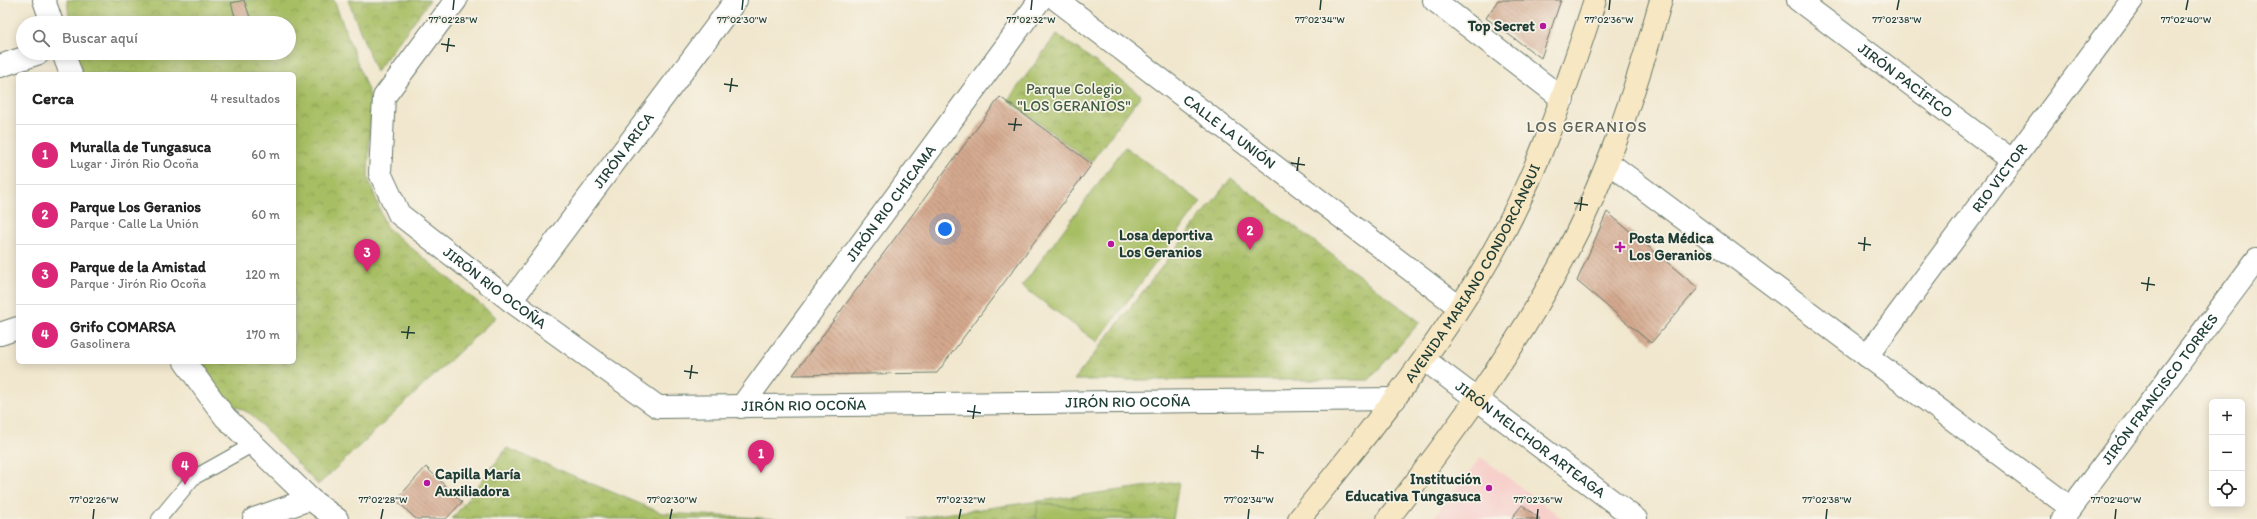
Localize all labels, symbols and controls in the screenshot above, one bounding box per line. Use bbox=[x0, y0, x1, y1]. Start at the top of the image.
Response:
text: 77°02'28"W bbox=[428, 13, 478, 26]
text: 77°02'30"W bbox=[717, 13, 767, 26]
text: 77°02'32"W bbox=[1006, 13, 1056, 26]
text: 77°02'34"W bbox=[1295, 13, 1345, 26]
text: 77°02'36"W bbox=[1584, 13, 1634, 26]
text: 77°02'38"W bbox=[1872, 13, 1922, 26]
text: 77°02'40"W bbox=[2161, 13, 2212, 26]
search box bbox=[16, 16, 296, 60]
place label: Top Secret bbox=[1467, 17, 1535, 36]
marker: Top Secret bbox=[1538, 21, 1548, 31]
icon: search bbox=[30, 27, 52, 49]
text: Buscar aquí bbox=[62, 29, 138, 47]
street label: JIRÓN PACÍFICO bbox=[1854, 39, 1956, 122]
park label: Parque Colegio "LOS GERANIOS" bbox=[1017, 80, 1131, 115]
text: Cerca bbox=[32, 88, 74, 108]
text: 4 resultados bbox=[210, 91, 280, 106]
street label: CALLE LA UNIÓN bbox=[1180, 91, 1279, 173]
street label: JIRÓN ARICA bbox=[589, 109, 658, 192]
district label: LOS GERANIOS bbox=[1526, 117, 1648, 136]
text: Muralla de Tungasuca bbox=[70, 138, 211, 156]
street label: RIO VICTOR bbox=[1968, 139, 2032, 216]
street label: JIRÓN RIO CHICAMA bbox=[842, 141, 940, 265]
text: 1 bbox=[42, 147, 48, 162]
text: 60 m bbox=[251, 147, 280, 162]
text: Lugar · Jirón Rio Ocoña bbox=[70, 156, 199, 171]
street label: AVENIDA MARIANO CONDORCANQUI bbox=[1401, 161, 1544, 386]
text: Parque Los Geranios bbox=[70, 198, 201, 216]
text: 2 bbox=[42, 207, 48, 222]
text: 60 m bbox=[251, 207, 280, 222]
text: Parque · Calle La Unión bbox=[70, 216, 199, 231]
pin: 2 bbox=[1237, 217, 1263, 250]
your location bbox=[935, 219, 955, 239]
place label: Losa deportiva Los Geranios bbox=[1119, 226, 1213, 261]
place label: Posta Médica Los Geranios bbox=[1629, 229, 1714, 264]
pin: 3 bbox=[354, 239, 380, 272]
marker: Losa deportiva Los Geranios bbox=[1106, 239, 1116, 249]
marker: Posta Médica Los Geranios bbox=[1614, 241, 1626, 253]
street label: JIRÓN RIO OCOÑA bbox=[440, 243, 550, 333]
text: Parque de la Amistad bbox=[70, 258, 206, 276]
text: 3 bbox=[41, 267, 49, 282]
text: 120 m bbox=[245, 267, 280, 282]
text: Parque · Jirón Rio Ocoña bbox=[70, 276, 206, 291]
street label: JIRÓN FRANCISCO TORRES bbox=[2098, 310, 2222, 468]
text: Grifo COMARSA bbox=[70, 318, 176, 336]
text: 4 bbox=[41, 327, 49, 342]
text: 170 m bbox=[246, 327, 280, 342]
text: Gasolinera bbox=[70, 336, 130, 351]
street label: JIRÓN MELCHOR ARTEAGA bbox=[1452, 377, 1609, 502]
street label: JIRÓN RIO OCOÑA bbox=[1065, 392, 1191, 412]
street label: JIRÓN RIO OCOÑA bbox=[741, 396, 867, 415]
map controls bbox=[2209, 399, 2245, 507]
button: + bbox=[2209, 399, 2245, 435]
button: − bbox=[2209, 435, 2245, 471]
pin: 1 bbox=[748, 440, 774, 473]
pin: 4 bbox=[172, 452, 198, 485]
place label: Capilla María Auxiliadora bbox=[434, 465, 521, 500]
place label: Institución Educativa Tungasuca bbox=[1345, 470, 1482, 506]
button: locate bbox=[2209, 471, 2245, 507]
marker: Capilla María Auxiliadora bbox=[422, 478, 432, 488]
marker: Institución Educativa Tungasuca bbox=[1484, 483, 1494, 493]
text: 77°02'26"W bbox=[70, 493, 119, 506]
text: 77°02'28"W bbox=[358, 493, 408, 506]
text: 77°02'30"W bbox=[647, 493, 697, 506]
text: 77°02'32"W bbox=[936, 493, 986, 506]
text: 77°02'34"W bbox=[1224, 493, 1274, 506]
text: 77°02'36"W bbox=[1513, 493, 1563, 506]
text: 77°02'38"W bbox=[1802, 493, 1852, 506]
text: 77°02'40"W bbox=[2091, 493, 2142, 506]

